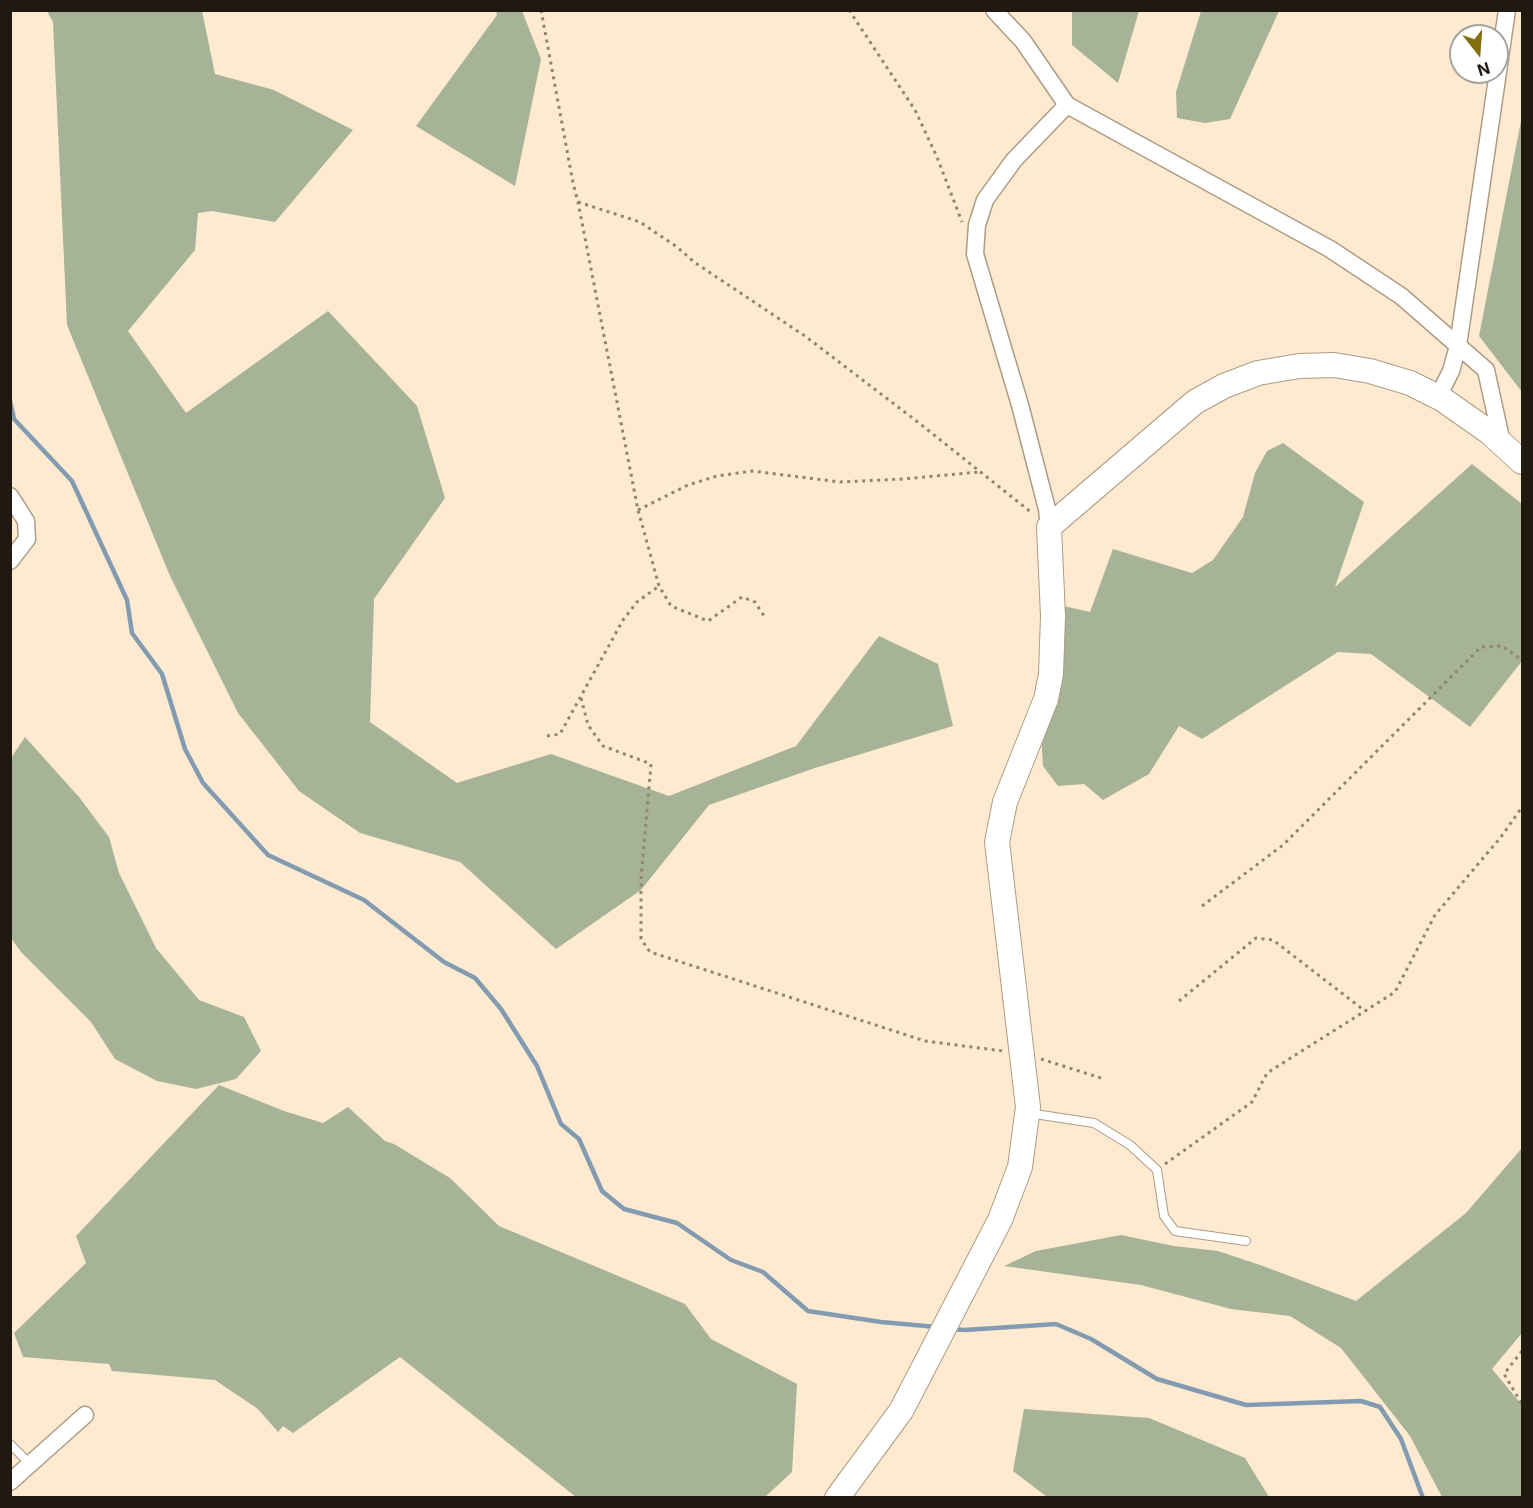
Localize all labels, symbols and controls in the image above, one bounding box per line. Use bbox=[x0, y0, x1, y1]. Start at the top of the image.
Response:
north arrow bbox=[1449, 24, 1509, 84]
text: N bbox=[1475, 58, 1492, 81]

